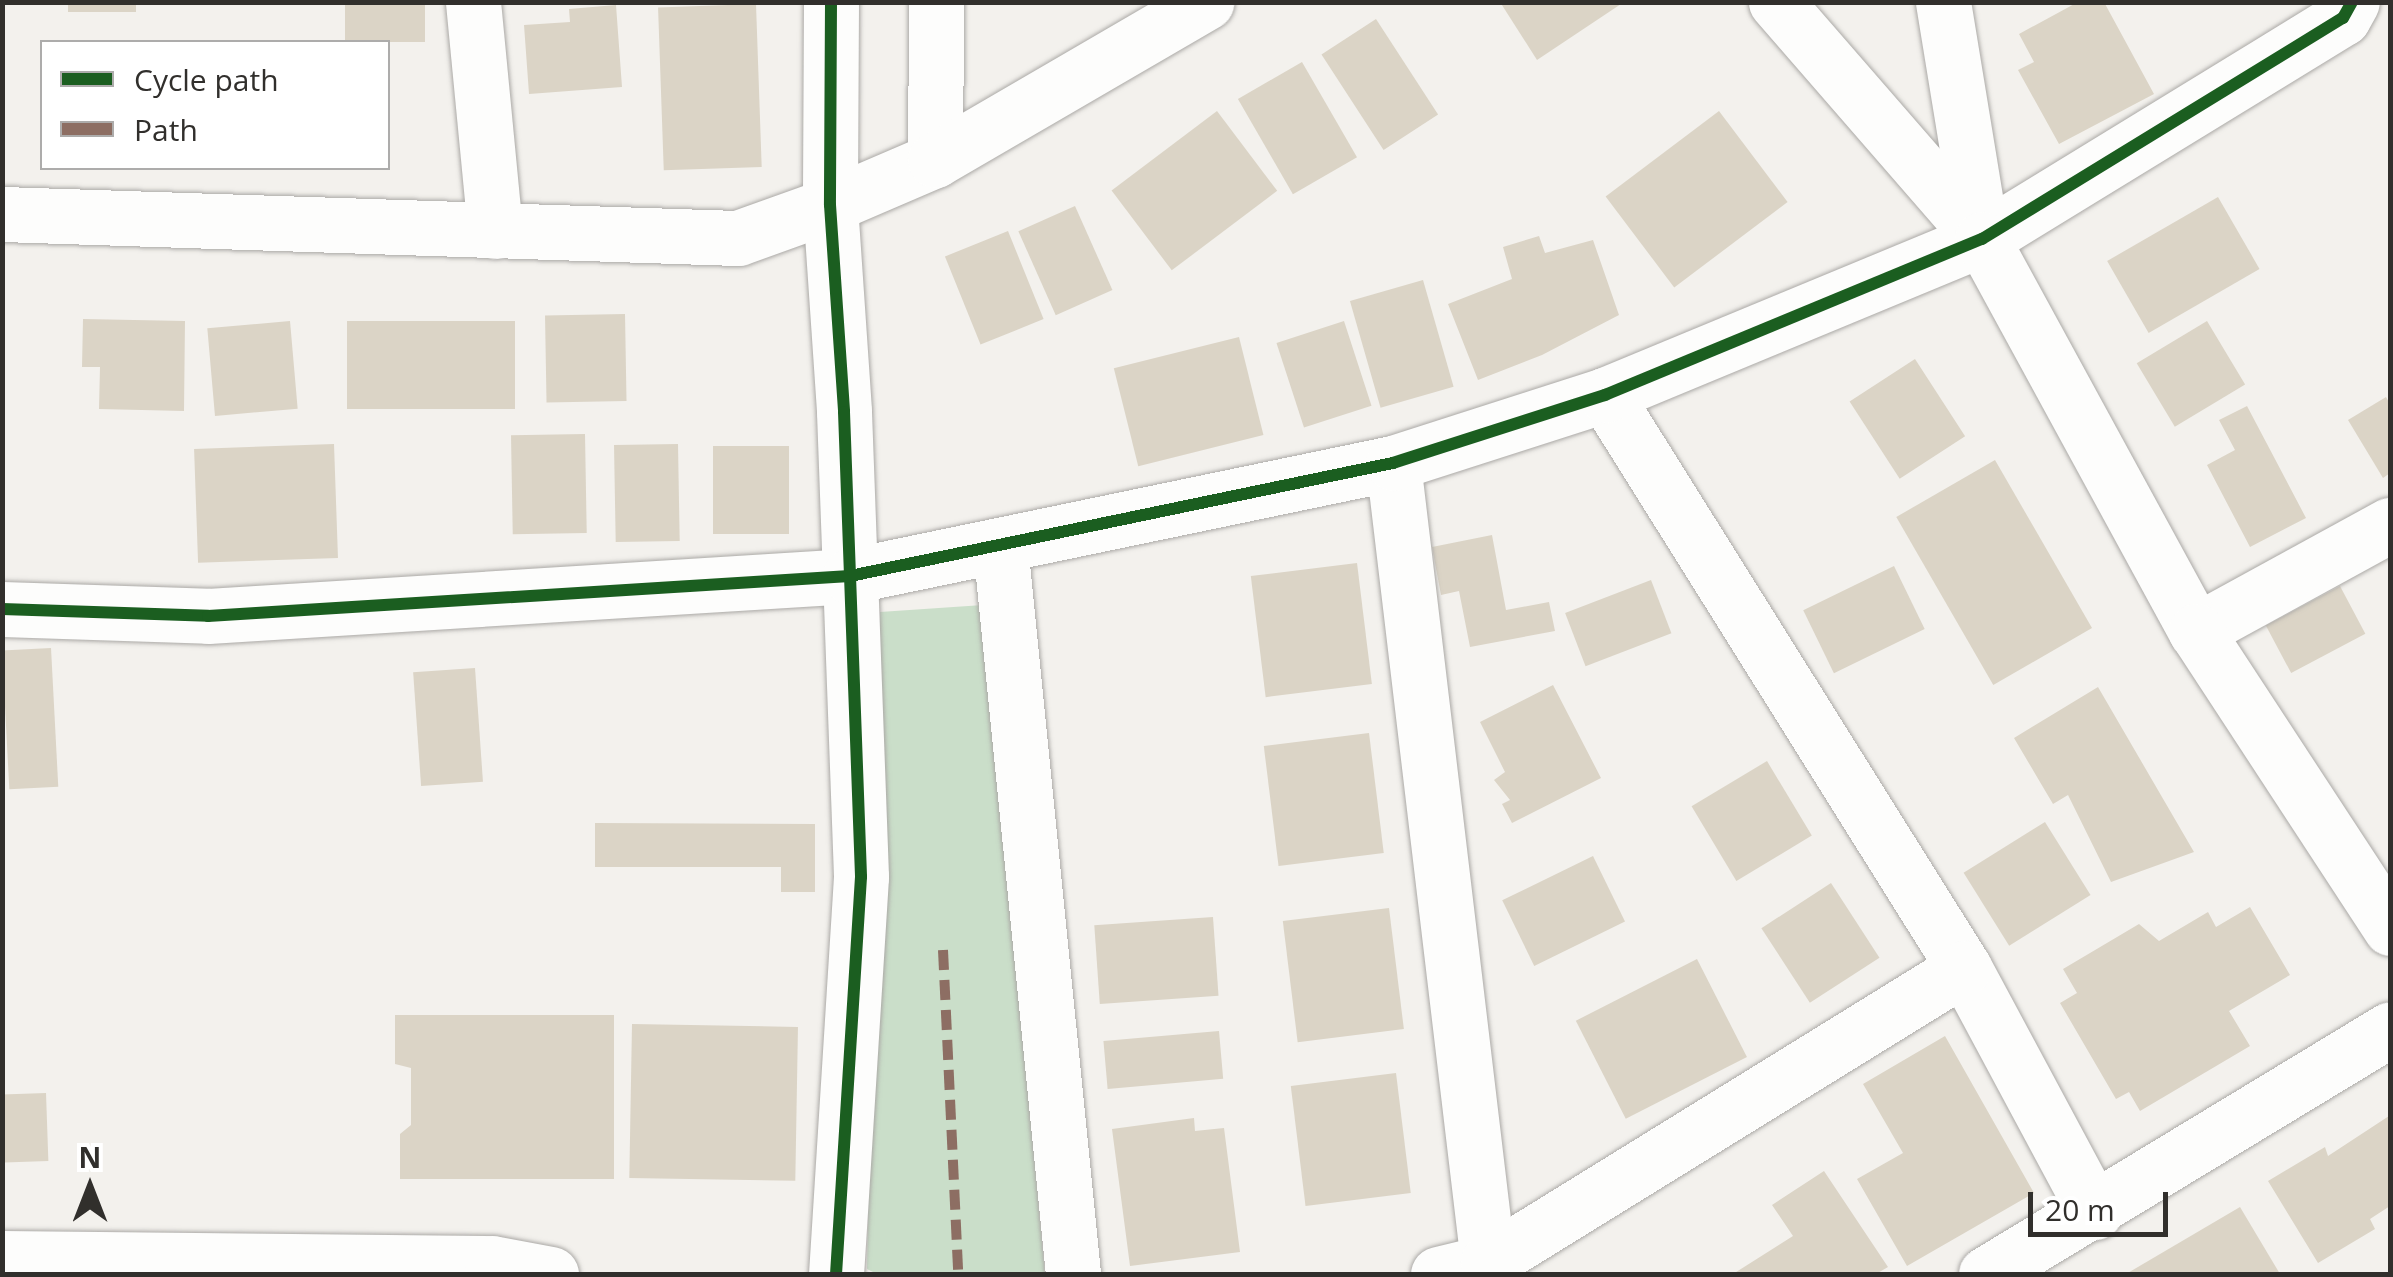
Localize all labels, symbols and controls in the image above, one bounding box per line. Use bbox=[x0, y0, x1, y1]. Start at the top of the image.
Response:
legend bbox=[40, 40, 390, 170]
text: Cycle path bbox=[134, 59, 279, 100]
text: Path bbox=[134, 109, 198, 150]
north arrow bbox=[40, 1137, 140, 1237]
text: N bbox=[79, 1138, 101, 1176]
scale bar bbox=[2033, 1172, 2173, 1234]
text: 20 m bbox=[2045, 1189, 2115, 1230]

